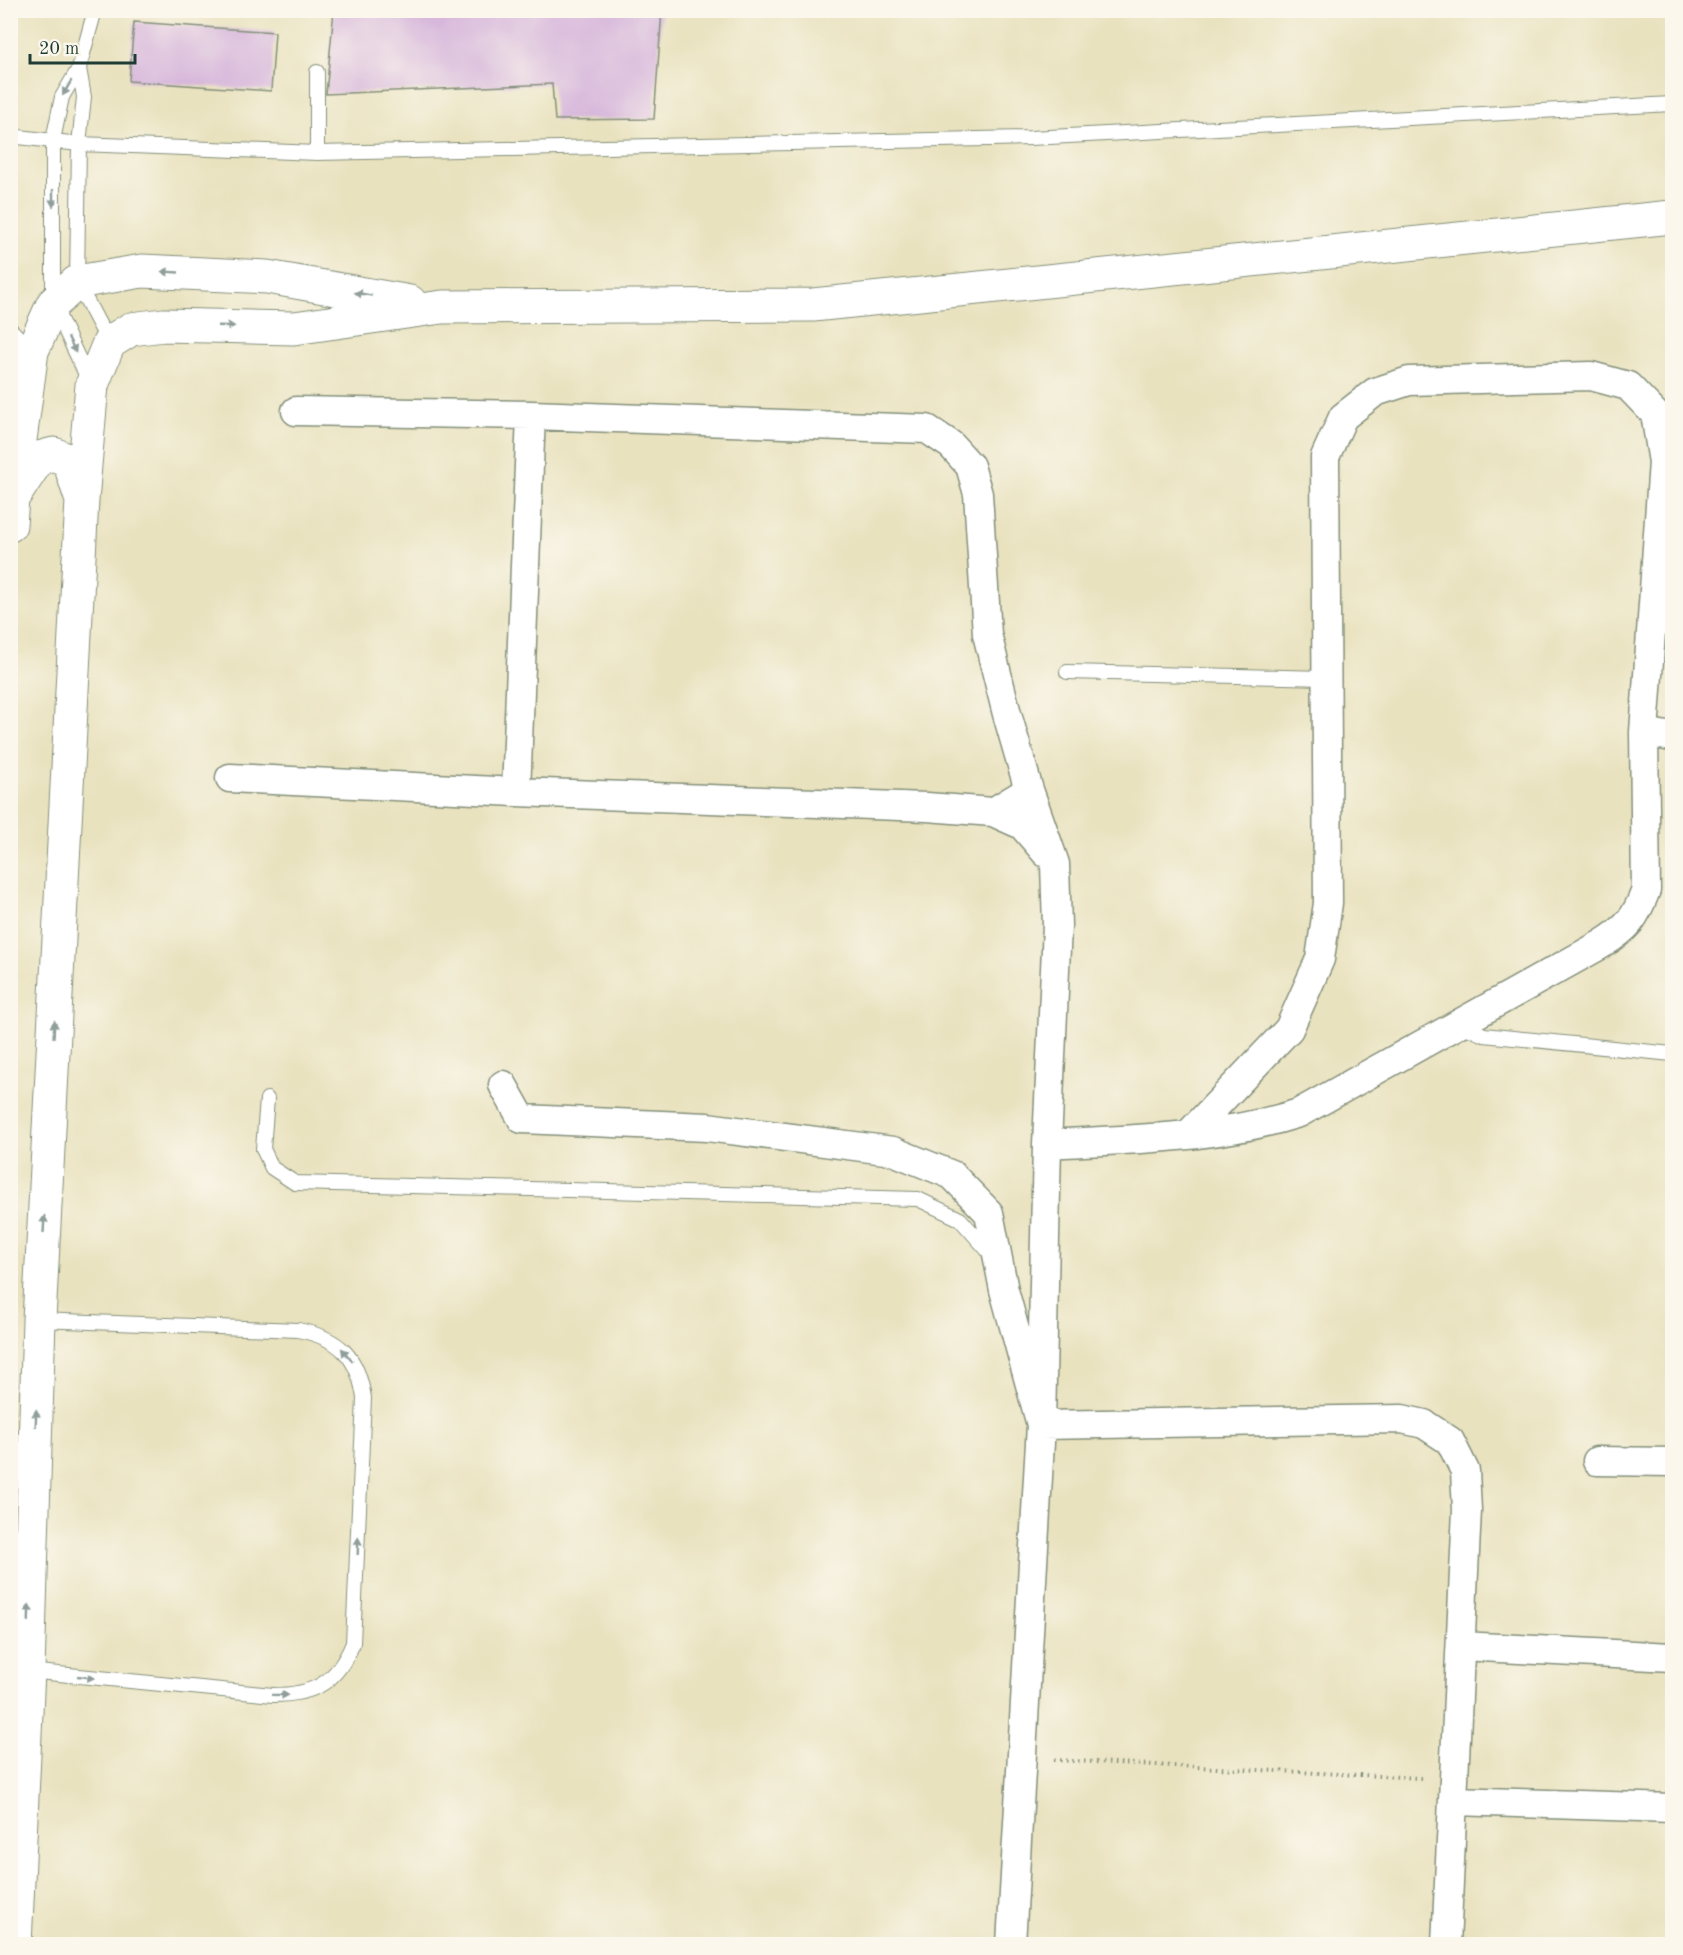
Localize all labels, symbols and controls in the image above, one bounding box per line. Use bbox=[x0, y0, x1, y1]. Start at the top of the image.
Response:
scale bar bbox=[30, 27, 135, 65]
text: 20 m bbox=[39, 40, 79, 58]
one-way arrow bbox=[62, 80, 72, 97]
one-way arrow bbox=[48, 189, 58, 208]
one-way arrow bbox=[160, 267, 179, 277]
one-way arrow bbox=[354, 289, 373, 298]
one-way arrow bbox=[216, 322, 235, 331]
one-way arrow bbox=[68, 336, 77, 353]
one-way arrow bbox=[50, 1019, 59, 1038]
one-way arrow bbox=[40, 1214, 49, 1233]
one-way arrow bbox=[341, 1348, 354, 1363]
one-way arrow bbox=[31, 1409, 41, 1428]
one-way arrow bbox=[354, 1536, 363, 1555]
one-way arrow bbox=[25, 1604, 34, 1623]
one-way arrow bbox=[76, 1672, 95, 1682]
one-way arrow bbox=[270, 1690, 289, 1700]

